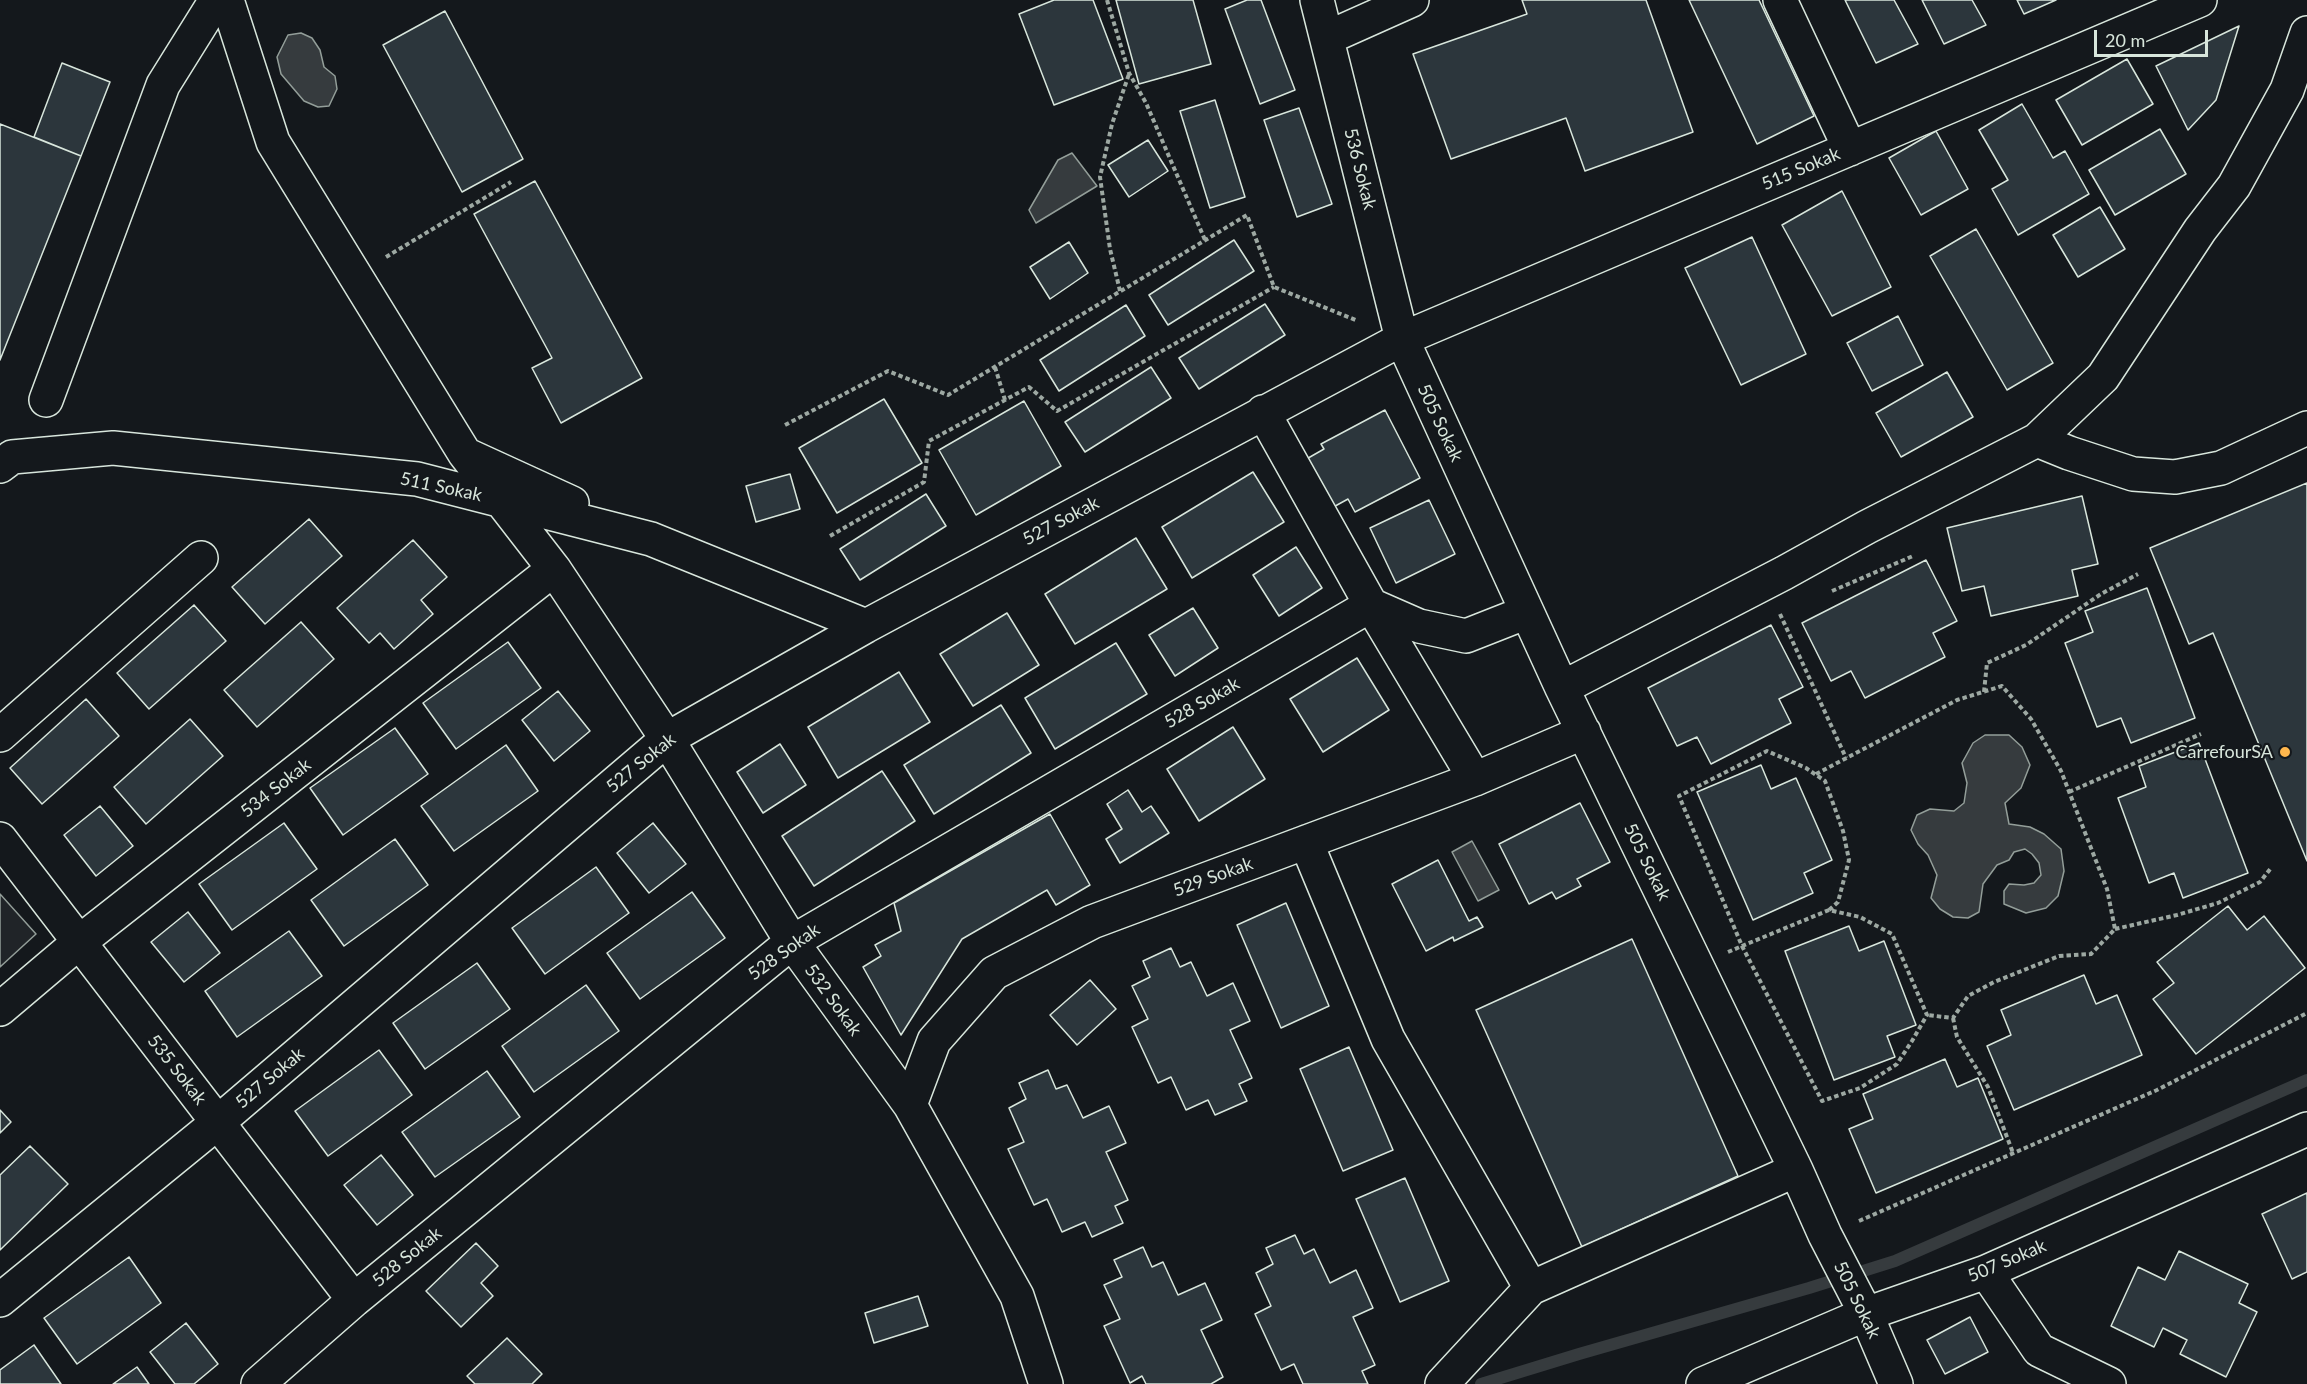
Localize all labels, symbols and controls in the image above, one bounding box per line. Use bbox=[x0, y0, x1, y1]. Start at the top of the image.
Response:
scale bar bbox=[2097, 18, 2211, 56]
text: 20 m bbox=[2105, 29, 2145, 51]
street label: 536 Sokak bbox=[1339, 126, 1381, 212]
street label: 515 Sokak bbox=[1759, 143, 1843, 195]
street label: 505 Sokak bbox=[1413, 381, 1467, 465]
street label: 511 Sokak bbox=[398, 468, 484, 506]
street label: 527 Sokak bbox=[1019, 492, 1103, 550]
street label: 528 Sokak bbox=[1161, 673, 1243, 733]
street label: 527 Sokak bbox=[602, 728, 680, 798]
place label: CarrefourSA bbox=[2175, 741, 2273, 763]
marker: CarrefourSA bbox=[2278, 745, 2292, 759]
street label: 534 Sokak bbox=[237, 754, 315, 822]
street label: 505 Sokak bbox=[1619, 820, 1675, 904]
street label: 529 Sokak bbox=[1170, 853, 1256, 901]
street label: 528 Sokak bbox=[744, 919, 824, 985]
street label: 532 Sokak bbox=[800, 960, 866, 1040]
street label: 535 Sokak bbox=[143, 1031, 211, 1109]
street label: 527 Sokak bbox=[231, 1043, 309, 1113]
street label: 528 Sokak bbox=[368, 1222, 446, 1292]
street label: 507 Sokak bbox=[1965, 1235, 2049, 1287]
street label: 505 Sokak bbox=[1829, 1258, 1885, 1342]

